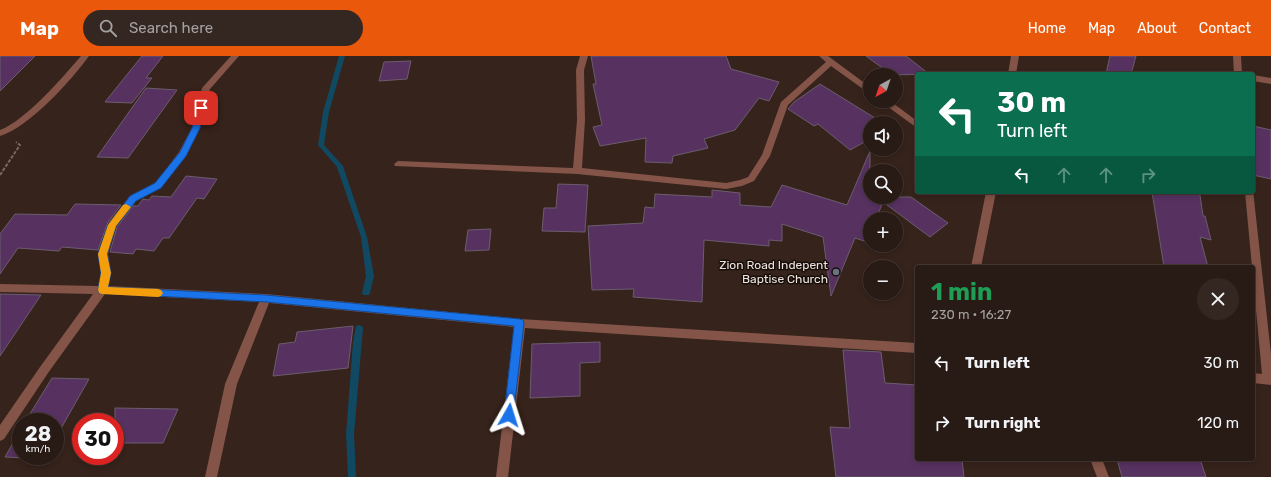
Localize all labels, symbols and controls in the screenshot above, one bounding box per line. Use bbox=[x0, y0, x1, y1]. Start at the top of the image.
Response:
search box bbox=[83, 10, 363, 46]
text: Map bbox=[20, 17, 59, 40]
icon: search bbox=[97, 17, 119, 39]
text: Search here bbox=[129, 19, 213, 37]
text: Home bbox=[1028, 20, 1066, 37]
text: Map bbox=[1088, 20, 1115, 37]
text: About bbox=[1137, 20, 1177, 37]
text: Contact bbox=[1199, 20, 1251, 37]
north arrow bbox=[863, 68, 903, 108]
map controls bbox=[863, 68, 903, 300]
text: 30 m bbox=[997, 86, 1066, 119]
icon: left bbox=[931, 88, 983, 140]
pin bbox=[184, 91, 218, 125]
icon: arrive bbox=[190, 97, 212, 119]
button: sound bbox=[863, 116, 903, 156]
text: Turn left bbox=[997, 120, 1067, 142]
button: search bbox=[863, 164, 903, 204]
icon: left bbox=[1011, 164, 1033, 186]
icon: ahead bbox=[1053, 164, 1075, 186]
icon: ahead bbox=[1095, 164, 1117, 186]
icon: right bbox=[1137, 164, 1159, 186]
button: + bbox=[863, 212, 903, 252]
place label: Zion Road Indepent Baptise Church bbox=[719, 258, 828, 286]
button: − bbox=[863, 260, 903, 300]
marker: Zion Road Indepent Baptise Church bbox=[831, 267, 841, 277]
text: 1 min bbox=[931, 278, 992, 306]
button: close bbox=[1197, 278, 1239, 320]
text: 230 m · 16:27 bbox=[931, 307, 1011, 322]
icon: left bbox=[931, 352, 953, 374]
text: Turn left bbox=[965, 354, 1030, 372]
text: 30 m bbox=[1203, 354, 1239, 372]
position arrow bbox=[488, 394, 530, 436]
icon: right bbox=[931, 412, 953, 434]
speed limit sign: 30 bbox=[72, 413, 124, 465]
text: Turn right bbox=[965, 414, 1040, 432]
text: 120 m bbox=[1197, 414, 1239, 432]
text: 28 bbox=[25, 422, 51, 446]
text: km/h bbox=[26, 443, 50, 455]

